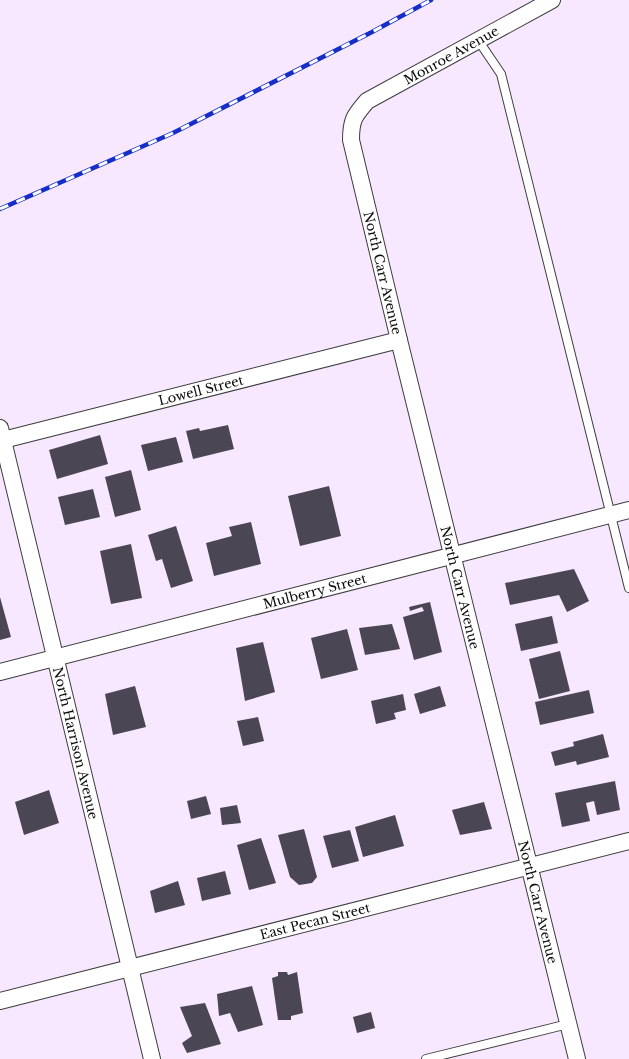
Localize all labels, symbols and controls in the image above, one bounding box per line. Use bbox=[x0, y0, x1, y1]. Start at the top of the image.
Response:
street label: Monroe Avenue bbox=[401, 22, 502, 89]
street label: North Carr Avenue bbox=[359, 210, 405, 336]
street label: Lowell Street bbox=[156, 372, 245, 409]
street label: North Carr Avenue bbox=[436, 524, 483, 651]
street label: Mulberry Street bbox=[261, 570, 368, 613]
street label: North Harrison Avenue bbox=[49, 665, 102, 821]
street label: North Carr Avenue bbox=[514, 839, 561, 965]
street label: East Pecan Street bbox=[258, 899, 372, 944]

